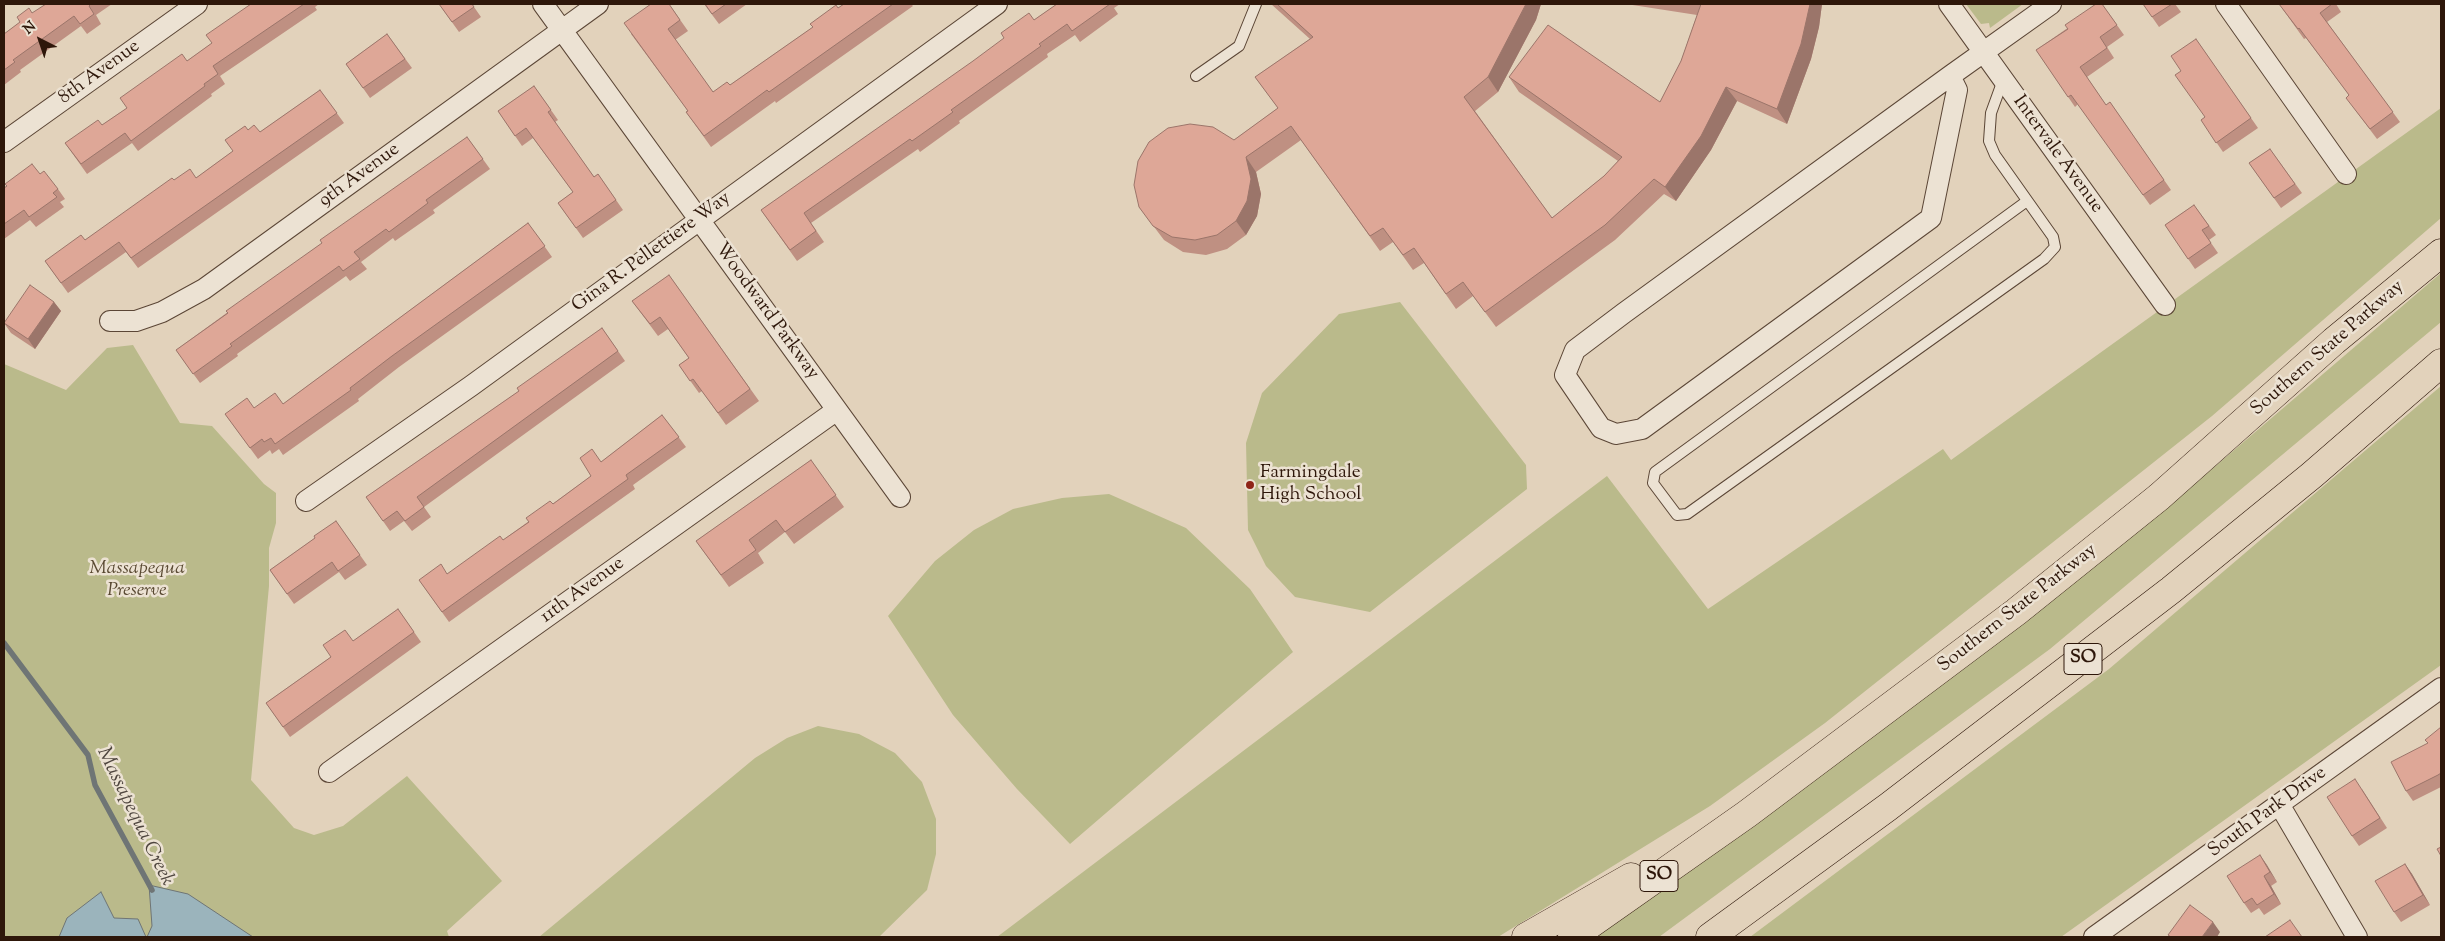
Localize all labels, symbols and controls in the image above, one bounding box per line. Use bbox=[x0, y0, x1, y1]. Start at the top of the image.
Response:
north arrow bbox=[15, 15, 65, 65]
text: N bbox=[19, 17, 41, 40]
street label: 8th Avenue bbox=[55, 36, 145, 110]
street label: Intervale Avenue bbox=[2007, 92, 2107, 218]
street label: 9th Avenue bbox=[315, 139, 405, 213]
street label: Gina R. Pellettiere Way bbox=[568, 188, 736, 318]
street label: Woodward Parkway bbox=[709, 239, 823, 385]
street label: Southern State Parkway bbox=[2247, 276, 2409, 422]
place label: Farmingdale High School bbox=[1260, 463, 1362, 507]
marker: Farmingdale High School bbox=[1244, 479, 1256, 491]
street label: Southern State Parkway bbox=[1934, 540, 2102, 678]
street label: 11th Avenue bbox=[537, 553, 629, 629]
park label: Massapequa Preserve bbox=[89, 559, 185, 603]
road number: SO bbox=[2064, 644, 2102, 674]
water label: Massapequa Creek bbox=[90, 744, 178, 890]
street label: South Park Drive bbox=[2204, 763, 2332, 863]
road number: SO bbox=[1640, 860, 1678, 891]

